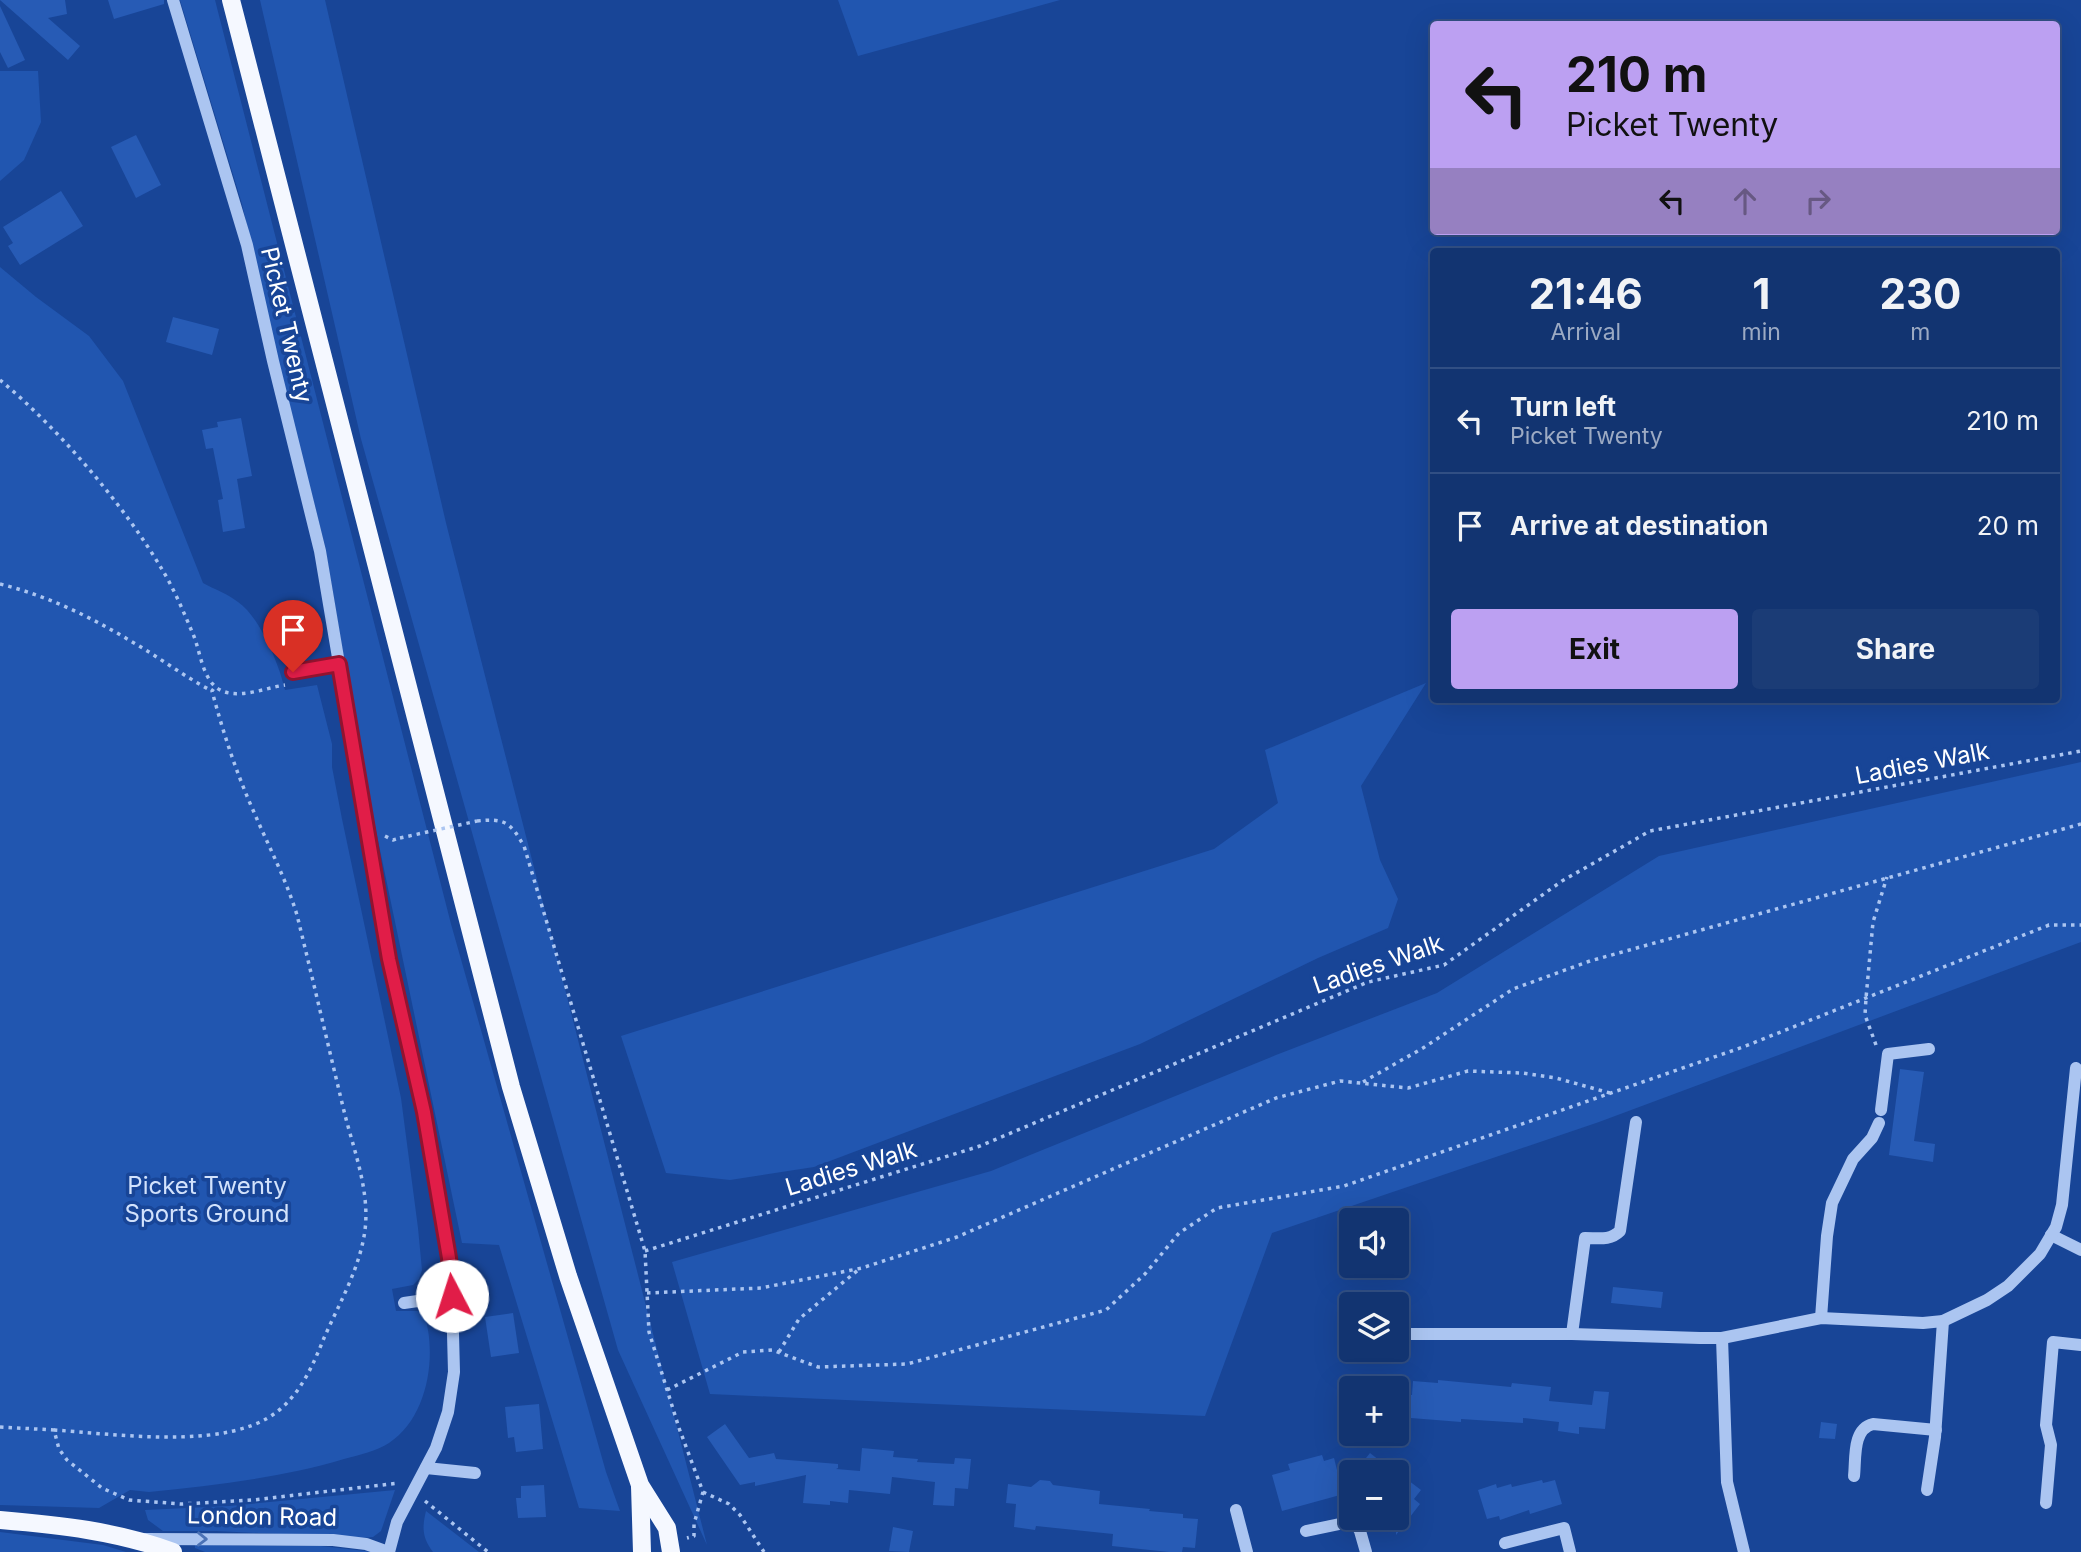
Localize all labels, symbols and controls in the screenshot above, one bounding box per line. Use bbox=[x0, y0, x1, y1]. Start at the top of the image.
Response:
text: 210 m bbox=[1566, 45, 1707, 104]
icon: left bbox=[1451, 49, 1542, 140]
text: Picket Twenty bbox=[1566, 105, 1778, 144]
icon: left bbox=[1653, 182, 1691, 220]
icon: ahead bbox=[1726, 182, 1764, 220]
icon: right bbox=[1799, 182, 1837, 220]
street label: Picket Twenty bbox=[255, 244, 319, 406]
text: 21:46 bbox=[1529, 268, 1643, 319]
text: 1 bbox=[1752, 268, 1770, 319]
text: 230 bbox=[1879, 268, 1961, 319]
text: Arrival bbox=[1550, 318, 1621, 346]
text: min bbox=[1742, 318, 1781, 346]
text: m bbox=[1910, 318, 1930, 346]
text: Turn left bbox=[1510, 391, 1616, 422]
icon: left bbox=[1451, 402, 1489, 440]
text: 210 m bbox=[1966, 405, 2039, 436]
text: Picket Twenty bbox=[1510, 422, 1663, 450]
icon: arrive bbox=[1451, 507, 1489, 545]
text: Arrive at destination bbox=[1510, 510, 1769, 541]
text: 20 m bbox=[1977, 510, 2039, 541]
pin bbox=[263, 600, 323, 672]
button: Exit bbox=[1451, 609, 1738, 689]
button: Share bbox=[1752, 609, 2039, 689]
icon: arrive bbox=[274, 611, 312, 649]
street label: Ladies Walk bbox=[1853, 736, 1991, 790]
street label: Ladies Walk bbox=[1309, 928, 1447, 1000]
street label: Ladies Walk bbox=[782, 1134, 920, 1202]
park label: Picket Twenty Sports Ground bbox=[125, 1171, 289, 1228]
map controls bbox=[1339, 1208, 1409, 1530]
button: sound bbox=[1339, 1208, 1409, 1278]
position arrow bbox=[415, 1259, 489, 1333]
button: layers bbox=[1339, 1292, 1409, 1362]
button: + bbox=[1339, 1376, 1409, 1446]
button: − bbox=[1339, 1460, 1409, 1530]
street label: London Road bbox=[187, 1500, 337, 1532]
one-way arrow bbox=[198, 1531, 208, 1547]

